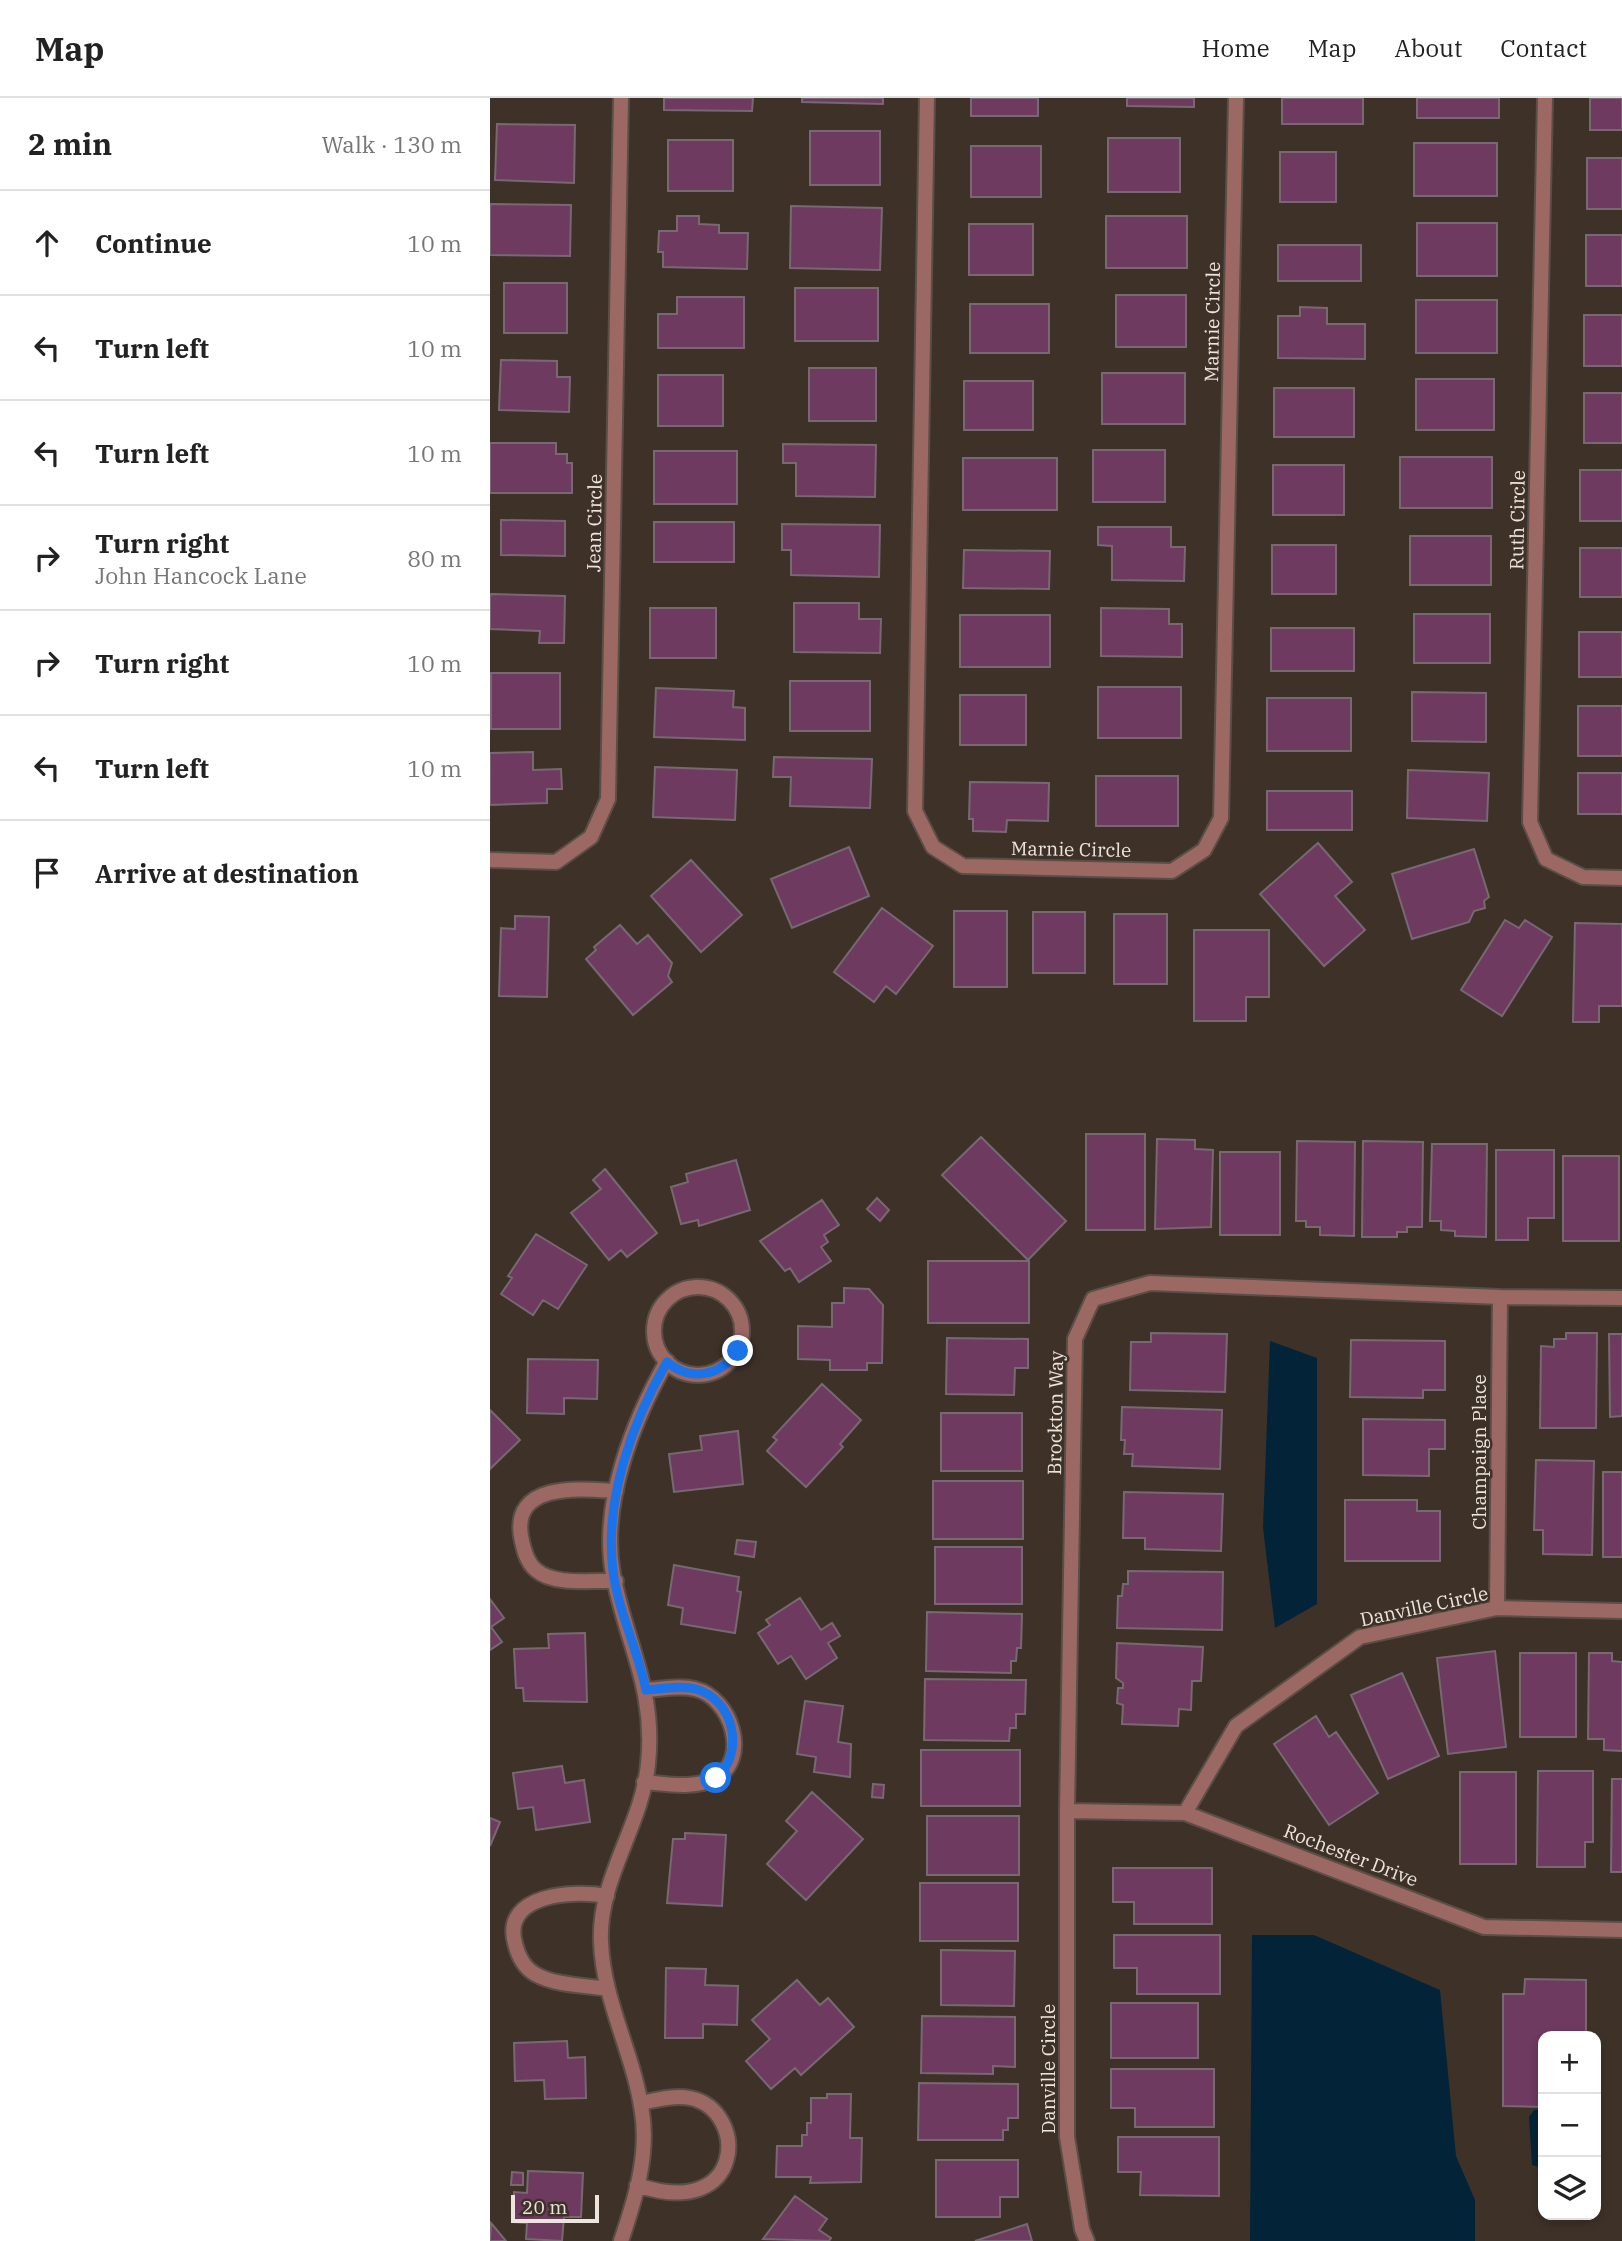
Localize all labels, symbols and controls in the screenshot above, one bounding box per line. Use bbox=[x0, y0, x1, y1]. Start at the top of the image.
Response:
text: Map bbox=[35, 27, 104, 70]
text: Home bbox=[1202, 32, 1270, 64]
text: Map bbox=[1308, 32, 1356, 64]
text: About bbox=[1394, 32, 1462, 64]
text: Contact bbox=[1500, 32, 1587, 64]
text: 2 min bbox=[28, 124, 112, 163]
text: Walk · 130 m bbox=[321, 129, 462, 159]
icon: ahead bbox=[28, 224, 66, 262]
text: Continue bbox=[95, 226, 212, 260]
text: 10 m bbox=[407, 228, 462, 258]
street label: Marnie Circle bbox=[1199, 262, 1225, 382]
icon: left bbox=[28, 329, 66, 367]
text: Turn left bbox=[95, 331, 209, 365]
text: 10 m bbox=[407, 333, 462, 363]
icon: left bbox=[28, 434, 66, 472]
text: Turn left bbox=[95, 436, 209, 470]
text: 10 m bbox=[407, 438, 462, 468]
street label: Ruth Circle bbox=[1504, 470, 1530, 570]
street label: Jean Circle bbox=[581, 474, 607, 572]
text: Turn right bbox=[95, 526, 229, 560]
icon: right bbox=[28, 539, 66, 577]
text: 80 m bbox=[407, 543, 462, 573]
text: John Hancock Lane bbox=[95, 560, 307, 590]
icon: right bbox=[28, 644, 66, 682]
text: Turn right bbox=[95, 646, 229, 680]
text: 10 m bbox=[407, 648, 462, 678]
icon: left bbox=[28, 749, 66, 787]
text: Turn left bbox=[95, 751, 209, 785]
text: 10 m bbox=[407, 753, 462, 783]
street label: Marnie Circle bbox=[1011, 836, 1131, 862]
icon: arrive bbox=[28, 854, 66, 892]
text: Arrive at destination bbox=[95, 856, 359, 890]
route end bbox=[722, 1335, 753, 1366]
street label: Brockton Way bbox=[1042, 1350, 1068, 1475]
street label: Champaign Place bbox=[1467, 1374, 1491, 1530]
street label: Danville Circle bbox=[1358, 1581, 1490, 1631]
route start bbox=[700, 1762, 731, 1793]
street label: Rochester Drive bbox=[1280, 1818, 1422, 1892]
street label: Danville Circle bbox=[1036, 2004, 1060, 2134]
map controls bbox=[1538, 2031, 1601, 2220]
button: + bbox=[1538, 2031, 1601, 2094]
button: − bbox=[1538, 2094, 1601, 2157]
button: layers bbox=[1538, 2157, 1601, 2220]
scale bar bbox=[511, 2192, 598, 2224]
text: 20 m bbox=[522, 2195, 567, 2219]

